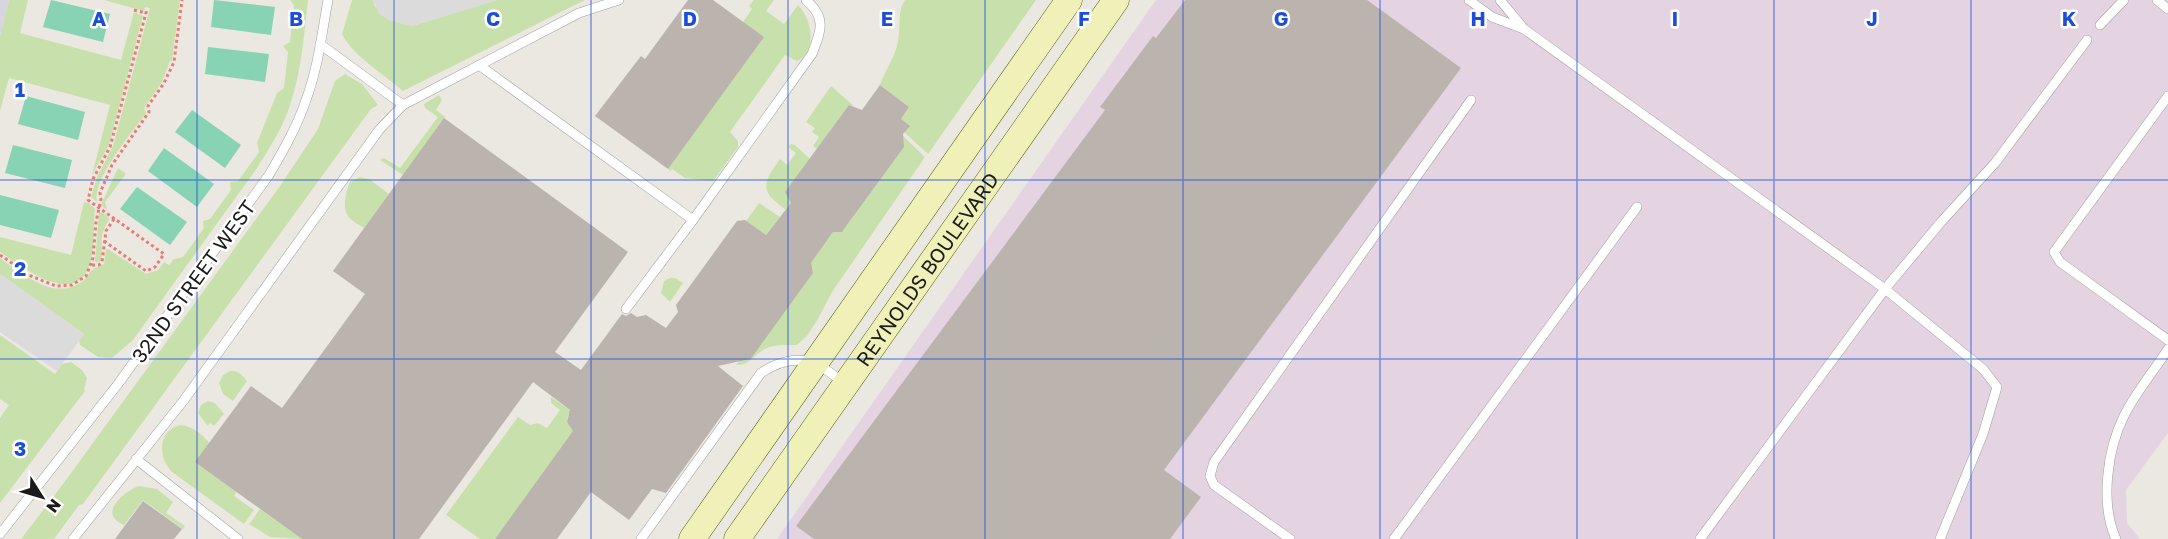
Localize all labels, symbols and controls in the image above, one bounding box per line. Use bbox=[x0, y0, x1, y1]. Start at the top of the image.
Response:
text: A bbox=[92, 6, 106, 30]
text: B bbox=[289, 6, 303, 30]
text: C bbox=[486, 6, 500, 30]
text: D bbox=[683, 6, 697, 30]
text: E bbox=[881, 6, 893, 30]
text: F bbox=[1078, 6, 1090, 30]
text: G bbox=[1274, 6, 1288, 30]
text: H bbox=[1470, 6, 1486, 30]
text: I bbox=[1672, 6, 1678, 30]
text: J bbox=[1866, 6, 1878, 30]
text: K bbox=[2062, 6, 2077, 30]
text: 1 bbox=[15, 77, 25, 101]
street label: REYNOLDS BOULEVARD bbox=[850, 168, 1003, 371]
street label: 32ND STREET WEST bbox=[126, 195, 260, 367]
text: 2 bbox=[14, 256, 26, 280]
text: 3 bbox=[14, 436, 26, 460]
north arrow bbox=[12, 467, 72, 527]
text: N bbox=[42, 495, 66, 517]

